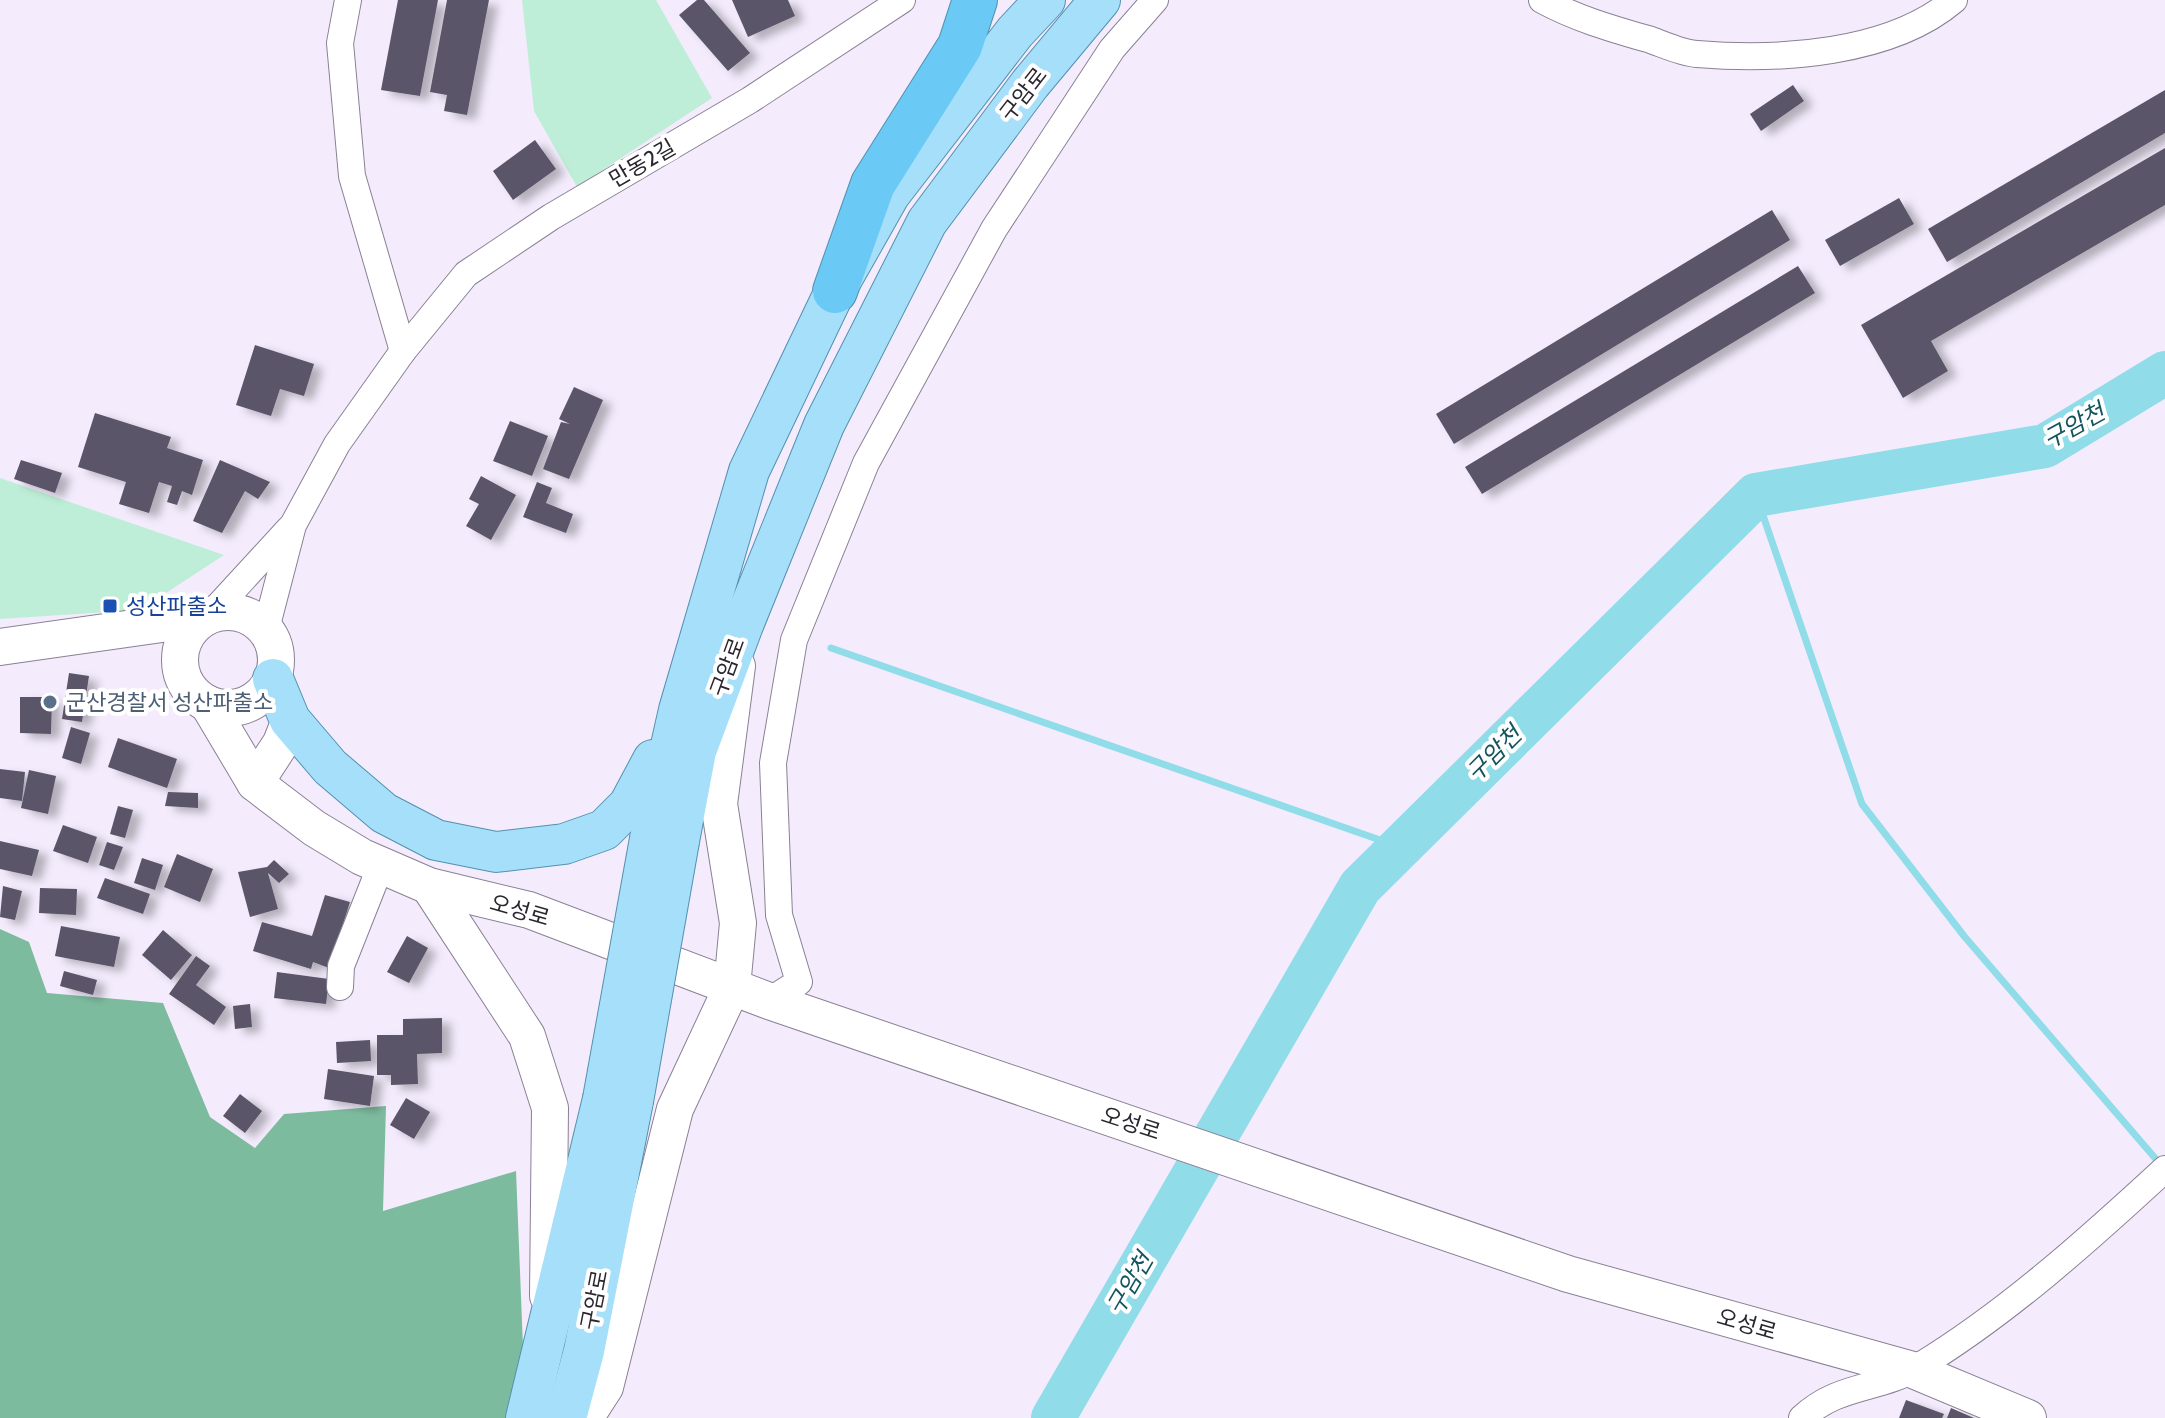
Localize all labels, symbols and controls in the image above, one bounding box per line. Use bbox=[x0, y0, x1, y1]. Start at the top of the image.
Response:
street label: 구암로 bbox=[994, 62, 1053, 127]
street label: 만동2길 bbox=[604, 134, 680, 193]
water label: 구암천 bbox=[2038, 395, 2112, 454]
place label: 성산파출소 bbox=[126, 593, 227, 620]
marker: 성산파출소 bbox=[101, 597, 119, 615]
street label: 구암로 bbox=[704, 634, 751, 700]
place label: 군산경찰서 성산파출소 bbox=[66, 689, 273, 716]
marker: 군산경찰서 성산파출소 bbox=[41, 693, 59, 711]
water label: 구암천 bbox=[1460, 718, 1529, 787]
street label: 오성로 bbox=[487, 889, 553, 932]
street label: 오성로 bbox=[1098, 1101, 1164, 1146]
water label: 구암천 bbox=[1100, 1245, 1160, 1320]
street label: 구암로 bbox=[575, 1268, 614, 1332]
street label: 오성로 bbox=[1714, 1303, 1780, 1346]

